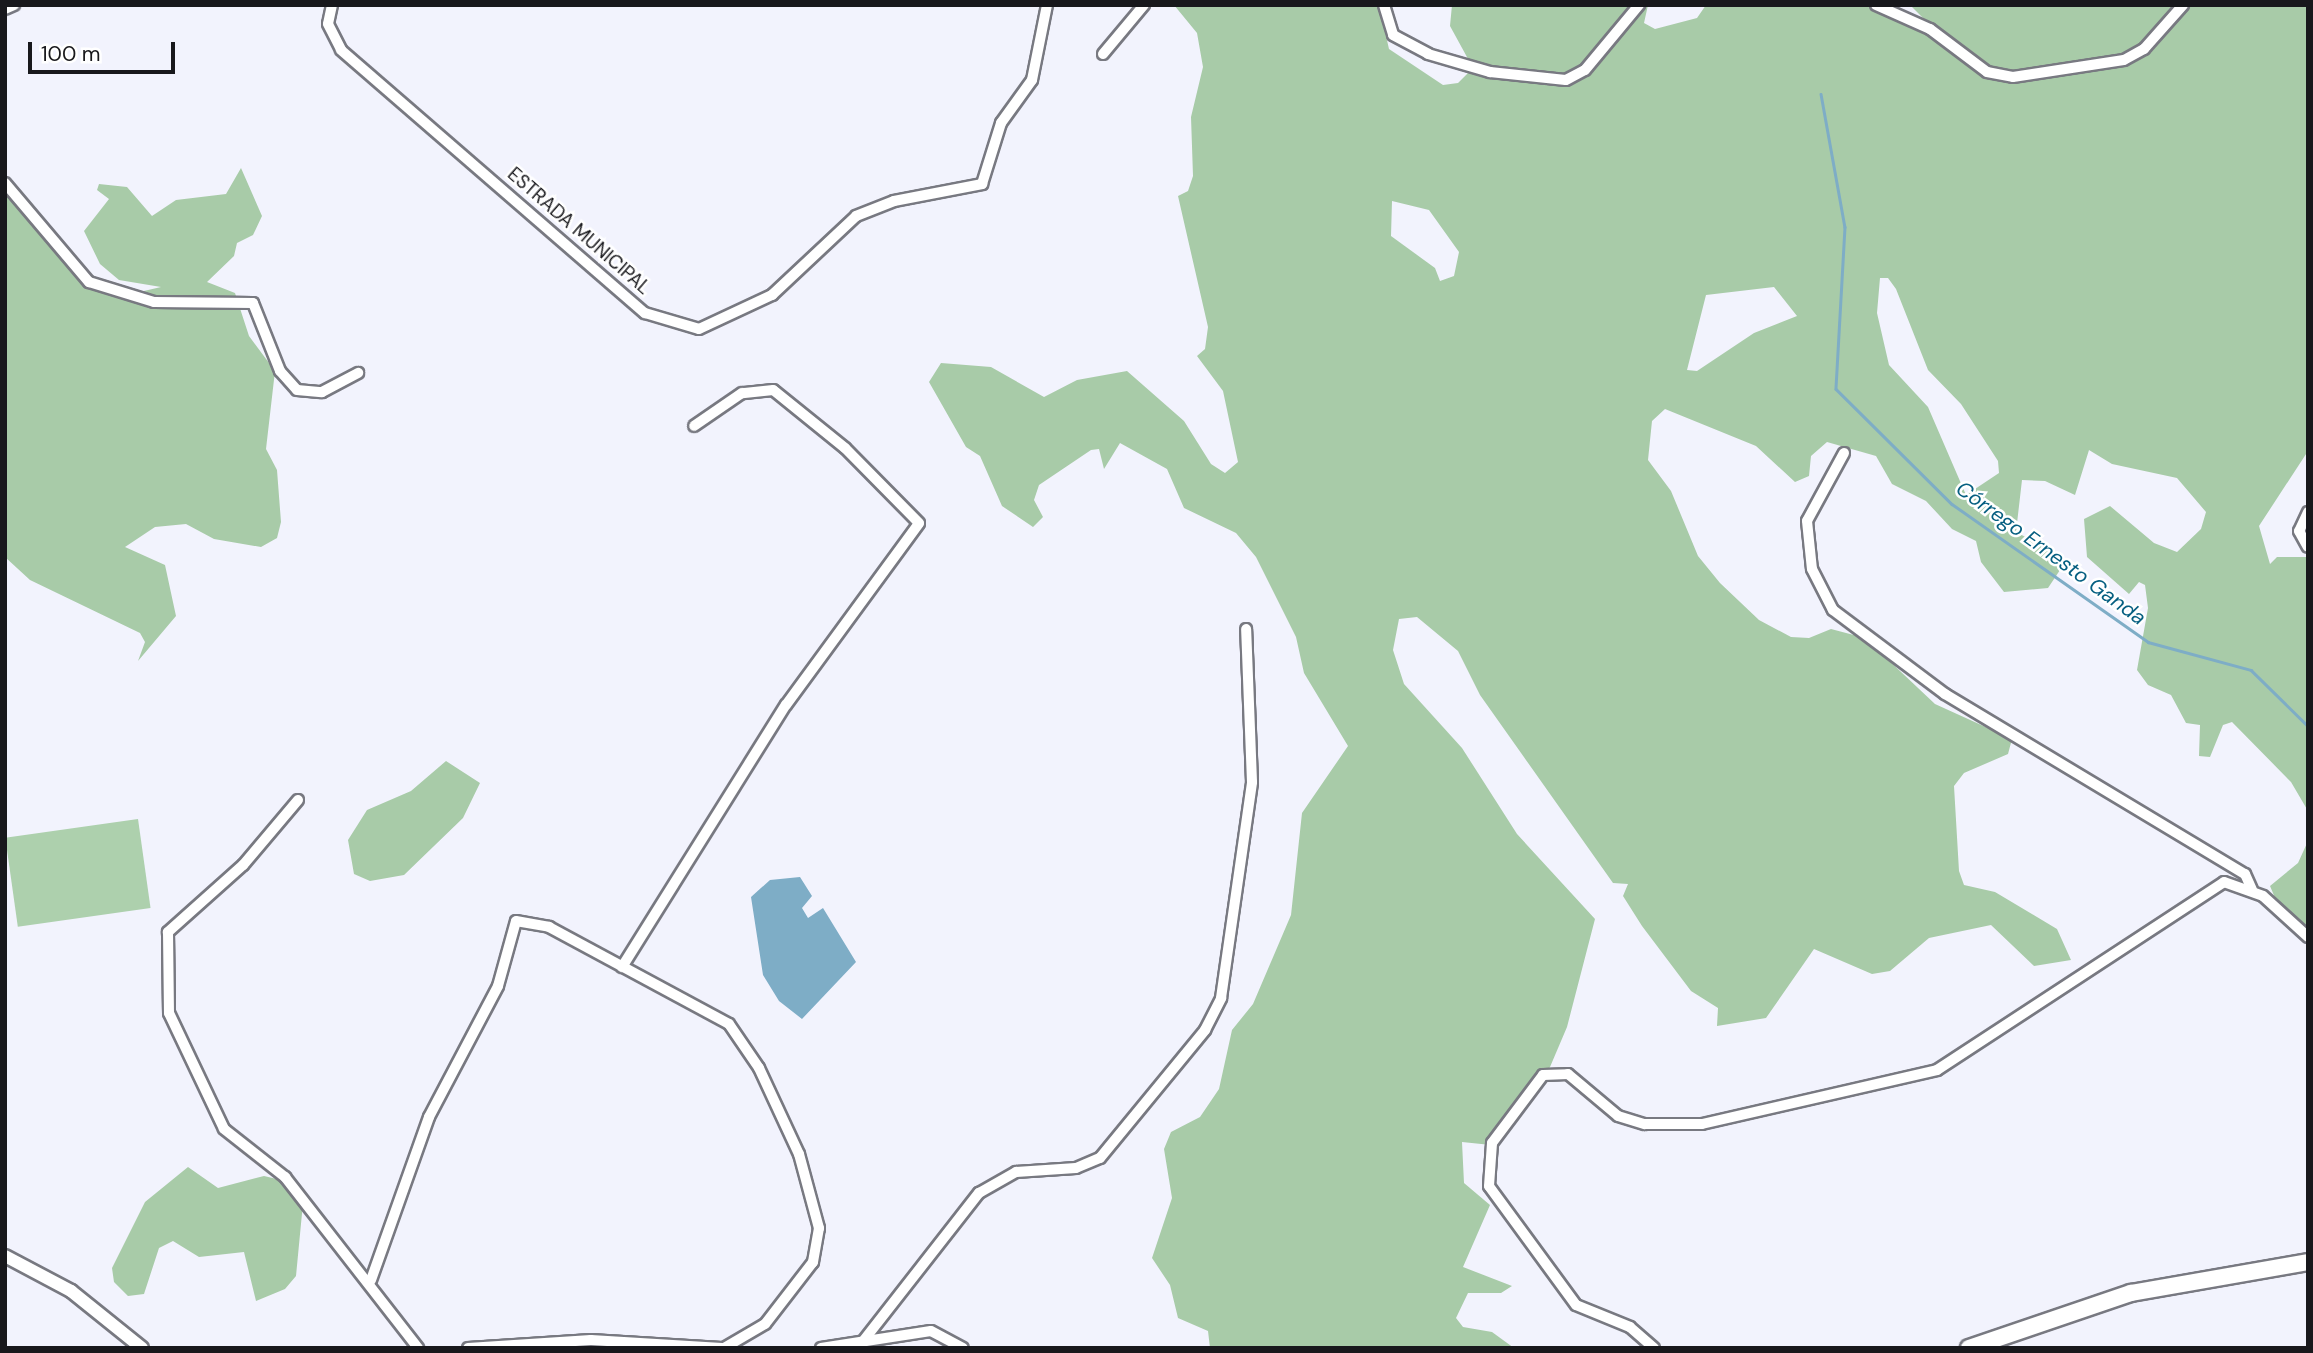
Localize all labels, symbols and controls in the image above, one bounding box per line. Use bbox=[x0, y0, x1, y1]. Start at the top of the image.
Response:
scale bar bbox=[32, 28, 178, 72]
text: 100 m bbox=[41, 40, 101, 68]
street label: ESTRADA MUNICIPAL bbox=[503, 163, 655, 299]
water label: Córrego Ernesto Ganda bbox=[1951, 476, 2151, 630]

